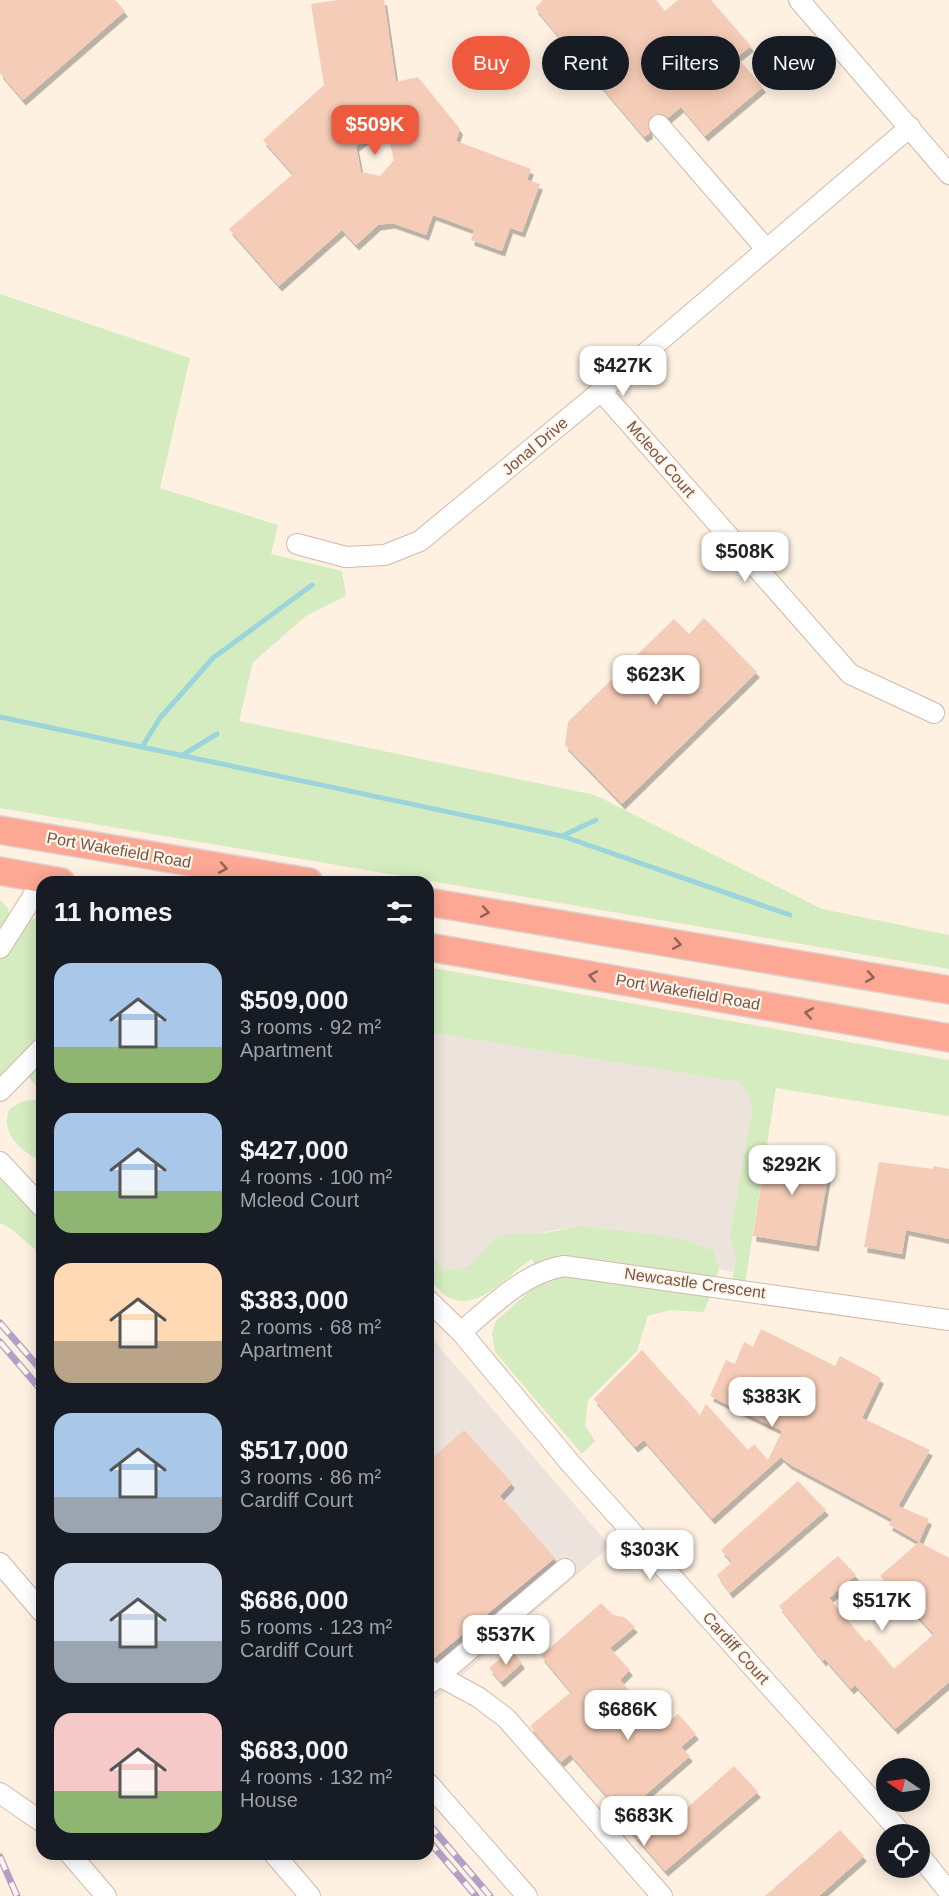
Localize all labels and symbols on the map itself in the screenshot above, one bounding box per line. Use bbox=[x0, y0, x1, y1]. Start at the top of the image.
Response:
pin: $509K bbox=[333, 105, 417, 156]
pin: $427K bbox=[581, 346, 665, 397]
street label: Jonal Drive bbox=[499, 414, 571, 478]
street label: Mcleod Court bbox=[623, 418, 699, 501]
pin: $508K bbox=[703, 532, 787, 583]
pin: $623K bbox=[614, 655, 698, 706]
street label: Port Wakefield Road bbox=[46, 829, 192, 871]
one-way arrow bbox=[219, 861, 228, 873]
one-way arrow bbox=[480, 905, 490, 918]
one-way arrow bbox=[673, 938, 682, 950]
one-way arrow bbox=[589, 970, 599, 983]
one-way arrow bbox=[864, 970, 874, 983]
street label: Port Wakefield Road bbox=[615, 971, 761, 1013]
one-way arrow bbox=[804, 1008, 813, 1020]
pin: $292K bbox=[750, 1145, 834, 1196]
street label: Newcastle Crescent bbox=[623, 1265, 767, 1301]
pin: $383K bbox=[730, 1377, 814, 1428]
pin: $303K bbox=[608, 1530, 692, 1581]
pin: $517K bbox=[840, 1581, 924, 1632]
street label: Cardiff Court bbox=[699, 1609, 773, 1688]
pin: $537K bbox=[464, 1615, 548, 1666]
pin: $686K bbox=[586, 1690, 670, 1741]
north arrow bbox=[876, 1758, 930, 1812]
pin: $683K bbox=[602, 1796, 686, 1847]

